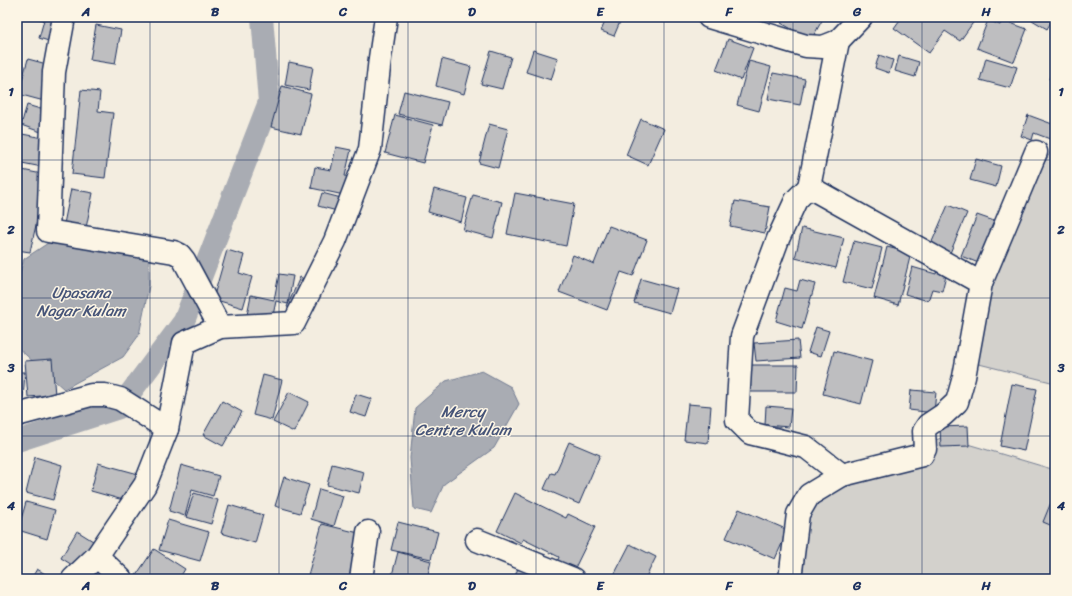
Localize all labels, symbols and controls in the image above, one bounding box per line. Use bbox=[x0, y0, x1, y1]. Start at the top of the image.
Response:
text: A bbox=[81, 0, 90, 23]
text: B bbox=[211, 0, 220, 23]
text: C bbox=[338, 0, 348, 23]
text: D bbox=[468, 0, 476, 23]
text: E bbox=[596, 0, 605, 23]
text: F bbox=[724, 0, 733, 23]
text: G bbox=[852, 0, 862, 23]
text: H bbox=[980, 0, 991, 23]
text: 1 bbox=[8, 80, 14, 103]
text: 1 bbox=[1058, 80, 1064, 103]
text: 2 bbox=[6, 218, 15, 241]
text: 2 bbox=[1056, 218, 1065, 241]
water label: Upasana Nagar Kulam bbox=[36, 278, 127, 325]
text: 3 bbox=[6, 356, 15, 379]
text: 3 bbox=[1056, 356, 1065, 379]
water label: Mercy Centre Kulam bbox=[415, 397, 513, 444]
text: 4 bbox=[6, 494, 16, 517]
text: 4 bbox=[1056, 494, 1066, 517]
text: A bbox=[81, 574, 90, 596]
text: B bbox=[211, 574, 220, 596]
text: C bbox=[338, 574, 348, 596]
text: D bbox=[468, 574, 476, 596]
text: E bbox=[596, 574, 605, 596]
text: F bbox=[724, 574, 733, 596]
text: G bbox=[852, 574, 862, 596]
text: H bbox=[980, 574, 991, 596]

